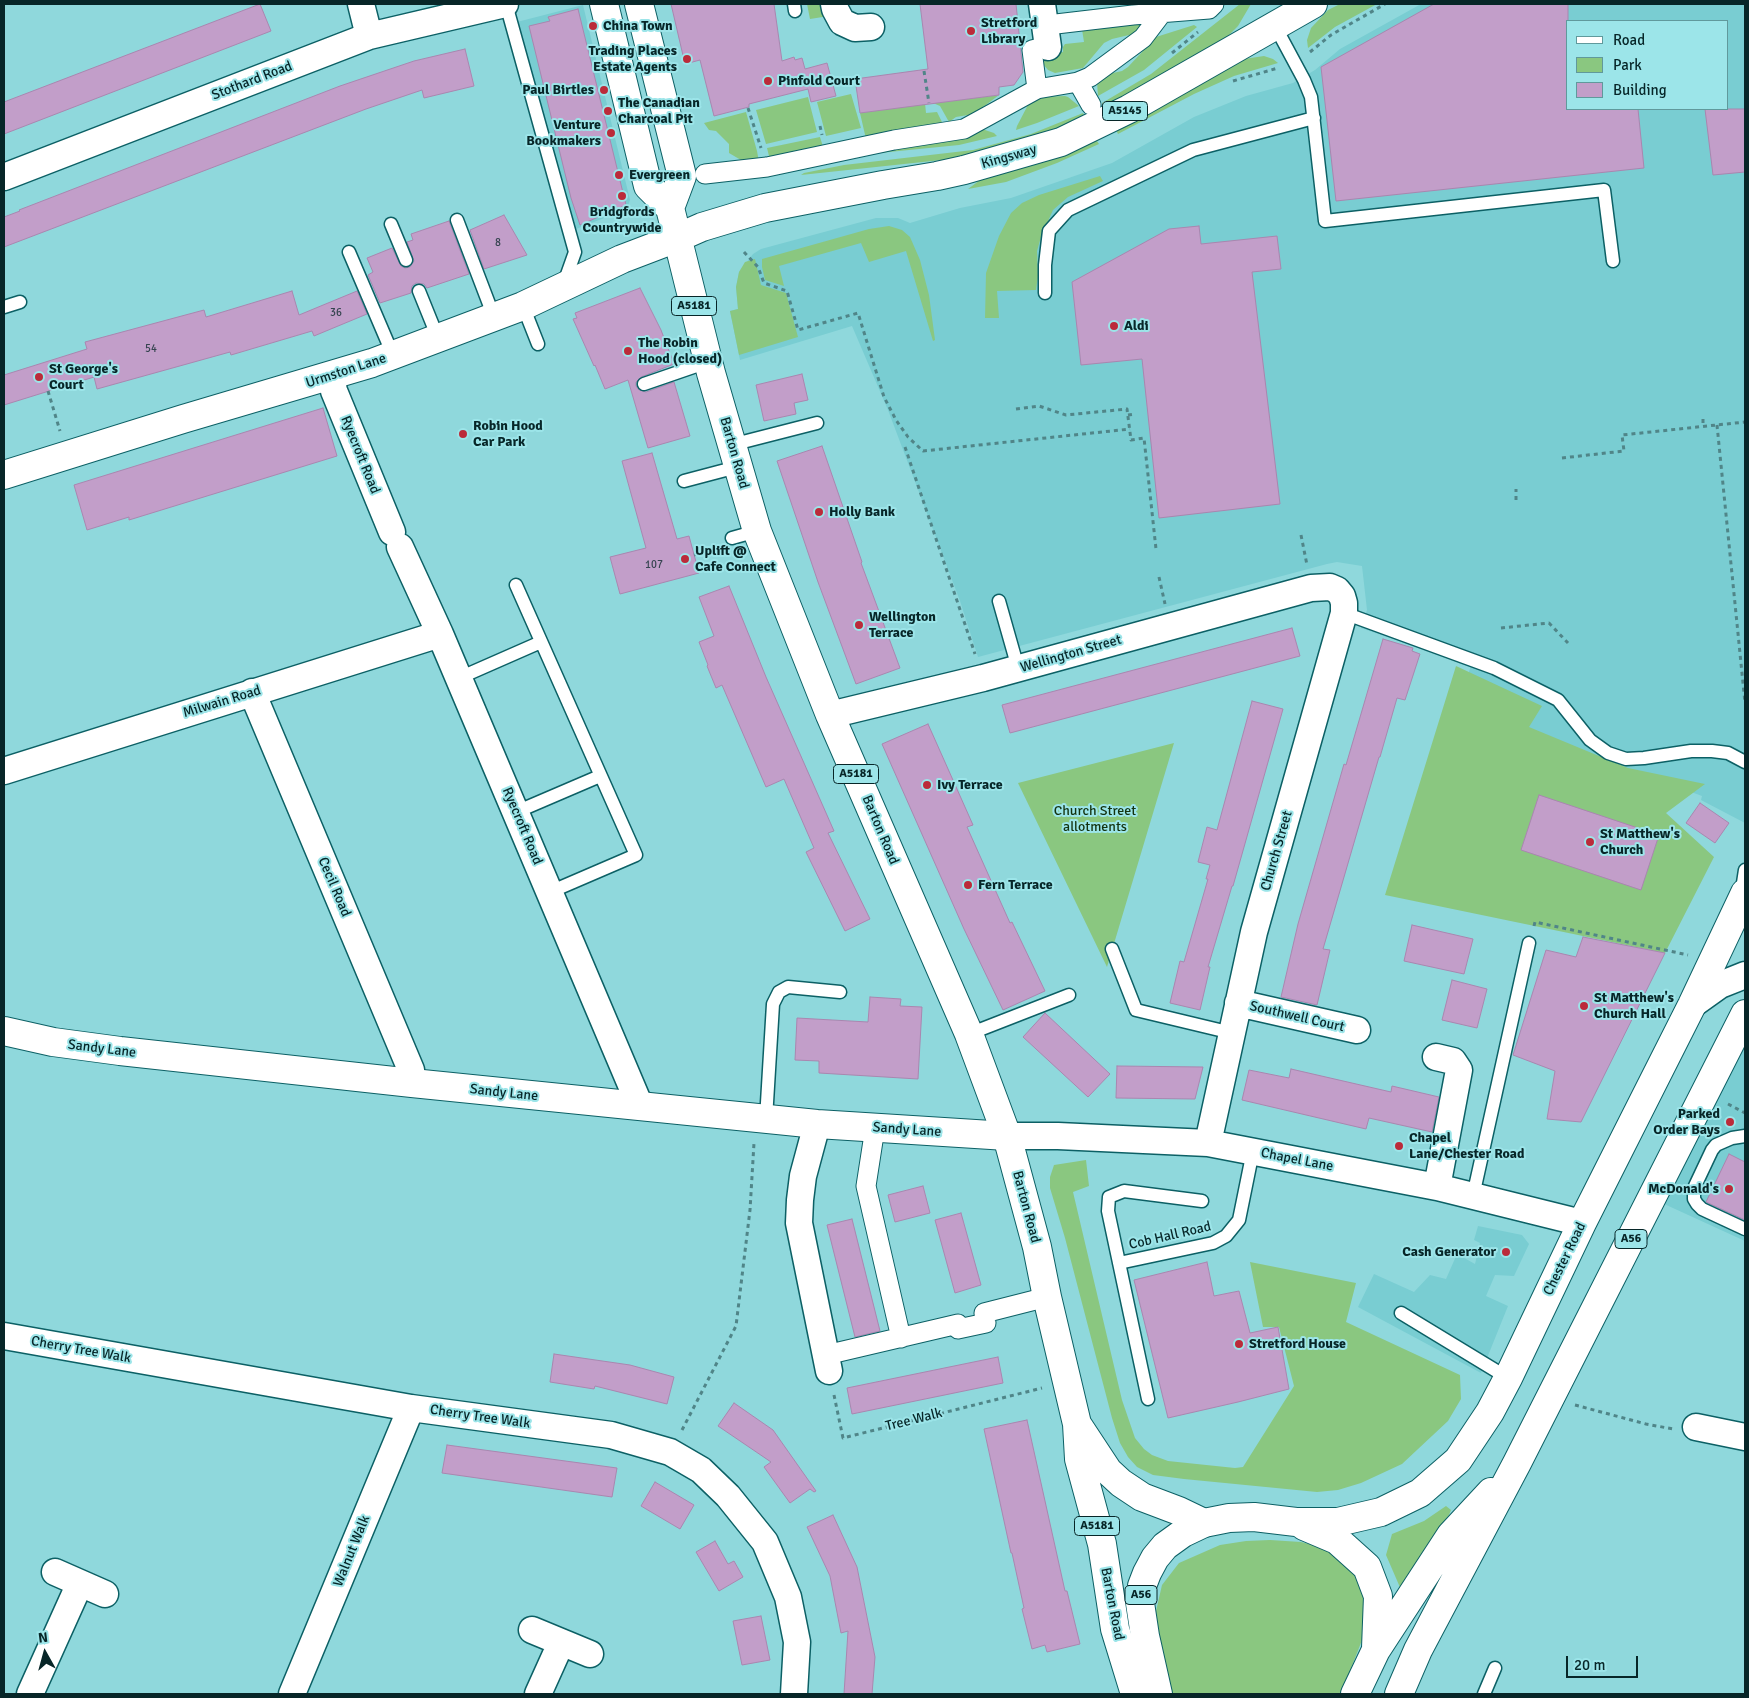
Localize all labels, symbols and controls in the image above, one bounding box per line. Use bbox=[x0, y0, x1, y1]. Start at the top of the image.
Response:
place label: Stretford Library bbox=[981, 15, 1037, 48]
place label: China Town bbox=[603, 18, 673, 34]
marker: China Town bbox=[587, 20, 599, 32]
legend bbox=[1566, 20, 1729, 110]
marker: Stretford Library bbox=[965, 25, 977, 37]
text: Road bbox=[1613, 31, 1645, 49]
place label: Trading Places Estate Agents bbox=[589, 43, 677, 75]
marker: Trading Places Estate Agents bbox=[681, 53, 693, 65]
text: Park bbox=[1613, 56, 1642, 74]
street label: Stothard Road bbox=[209, 58, 295, 104]
place label: Pinfold Court bbox=[778, 73, 860, 89]
marker: Pinfold Court bbox=[762, 75, 774, 87]
text: Building bbox=[1613, 81, 1667, 99]
place label: Paul Birtles bbox=[522, 82, 594, 98]
marker: Paul Birtles bbox=[598, 84, 610, 96]
place label: The Canadian Charcoal Pit bbox=[618, 95, 700, 128]
road number: A5145 bbox=[1102, 102, 1148, 120]
marker: The Canadian Charcoal Pit bbox=[602, 105, 614, 117]
place label: Venture Bookmakers bbox=[526, 117, 601, 150]
marker: Venture Bookmakers bbox=[605, 127, 617, 139]
street label: Kingsway bbox=[979, 141, 1039, 173]
place label: Evergreen bbox=[629, 167, 690, 183]
marker: Evergreen bbox=[613, 169, 625, 181]
marker: Bridgfords Countrywide bbox=[616, 190, 628, 202]
place label: Bridgfords Countrywide bbox=[583, 204, 661, 236]
house number: 8 bbox=[495, 236, 501, 250]
road number: A5181 bbox=[672, 296, 716, 316]
house number: 36 bbox=[330, 306, 342, 320]
place label: Aldi bbox=[1124, 318, 1149, 334]
marker: Aldi bbox=[1108, 320, 1120, 332]
place label: The Robin Hood (closed) bbox=[638, 335, 722, 368]
house number: 54 bbox=[145, 342, 157, 356]
marker: The Robin Hood (closed) bbox=[622, 345, 634, 357]
street label: Urmston Lane bbox=[304, 350, 388, 392]
place label: St George's Court bbox=[49, 361, 118, 394]
marker: St George's Court bbox=[33, 371, 45, 383]
street label: Ryecroft Road bbox=[337, 414, 383, 496]
street label: Barton Road bbox=[716, 415, 752, 491]
place label: Robin Hood Car Park bbox=[473, 418, 543, 451]
marker: Robin Hood Car Park bbox=[457, 428, 469, 440]
place label: Holly Bank bbox=[829, 504, 895, 520]
marker: Holly Bank bbox=[813, 506, 825, 518]
place label: Uplift @ Cafe Connect bbox=[695, 543, 776, 576]
marker: Uplift @ Cafe Connect bbox=[679, 553, 691, 565]
house number: 107 bbox=[645, 558, 663, 572]
place label: Wellington Terrace bbox=[869, 609, 936, 642]
marker: Wellington Terrace bbox=[853, 619, 865, 631]
street label: Wellington Street bbox=[1018, 632, 1124, 676]
street label: Milwain Road bbox=[181, 682, 263, 722]
road number: A5181 bbox=[834, 764, 878, 784]
place label: Ivy Terrace bbox=[937, 777, 1003, 793]
marker: Ivy Terrace bbox=[921, 779, 933, 791]
street label: Ryecroft Road bbox=[498, 785, 546, 867]
street label: Barton Road bbox=[858, 793, 902, 867]
park label: Church Street allotments bbox=[1054, 803, 1136, 836]
street label: Church Street bbox=[1258, 809, 1296, 893]
place label: St Matthew's Church bbox=[1600, 826, 1680, 859]
marker: St Matthew's Church bbox=[1584, 836, 1596, 848]
street label: Cecil Road bbox=[314, 855, 354, 919]
place label: Fern Terrace bbox=[978, 877, 1053, 893]
marker: Fern Terrace bbox=[962, 879, 974, 891]
place label: St Matthew's Church Hall bbox=[1594, 990, 1674, 1022]
street label: Southwell Court bbox=[1248, 998, 1346, 1036]
marker: St Matthew's Church Hall bbox=[1578, 1000, 1590, 1012]
street label: Sandy Lane bbox=[67, 1036, 137, 1062]
street label: Sandy Lane bbox=[469, 1081, 539, 1105]
place label: Parked Order Bays bbox=[1653, 1106, 1720, 1138]
marker: Parked Order Bays bbox=[1724, 1116, 1736, 1128]
street label: Sandy Lane bbox=[872, 1119, 942, 1141]
place label: Chapel Lane/Chester Road bbox=[1409, 1130, 1524, 1162]
marker: Chapel Lane/Chester Road bbox=[1393, 1140, 1405, 1152]
street label: Chapel Lane bbox=[1259, 1145, 1335, 1175]
street label: Barton Road bbox=[1008, 1169, 1044, 1245]
place label: McDonald's bbox=[1648, 1181, 1719, 1197]
marker: McDonald's bbox=[1723, 1183, 1735, 1195]
street label: Cob Hall Road bbox=[1127, 1218, 1213, 1254]
street label: Chester Road bbox=[1540, 1220, 1590, 1298]
road number: A56 bbox=[1615, 1230, 1647, 1248]
place label: Cash Generator bbox=[1402, 1244, 1496, 1260]
marker: Cash Generator bbox=[1500, 1246, 1512, 1258]
street label: Cherry Tree Walk bbox=[30, 1333, 132, 1367]
place label: Stretford House bbox=[1249, 1336, 1346, 1352]
marker: Stretford House bbox=[1233, 1338, 1245, 1350]
street label: Cherry Tree Walk bbox=[429, 1402, 531, 1432]
street label: Tree Walk bbox=[884, 1405, 944, 1435]
street label: Walnut Walk bbox=[330, 1513, 374, 1589]
road number: A5181 bbox=[1074, 1516, 1120, 1535]
street label: Barton Road bbox=[1097, 1566, 1127, 1642]
road number: A56 bbox=[1125, 1586, 1157, 1604]
north arrow bbox=[20, 1628, 70, 1678]
text: N bbox=[37, 1629, 49, 1647]
scale bar bbox=[1569, 1646, 1642, 1678]
text: 20 m bbox=[1574, 1656, 1605, 1674]

